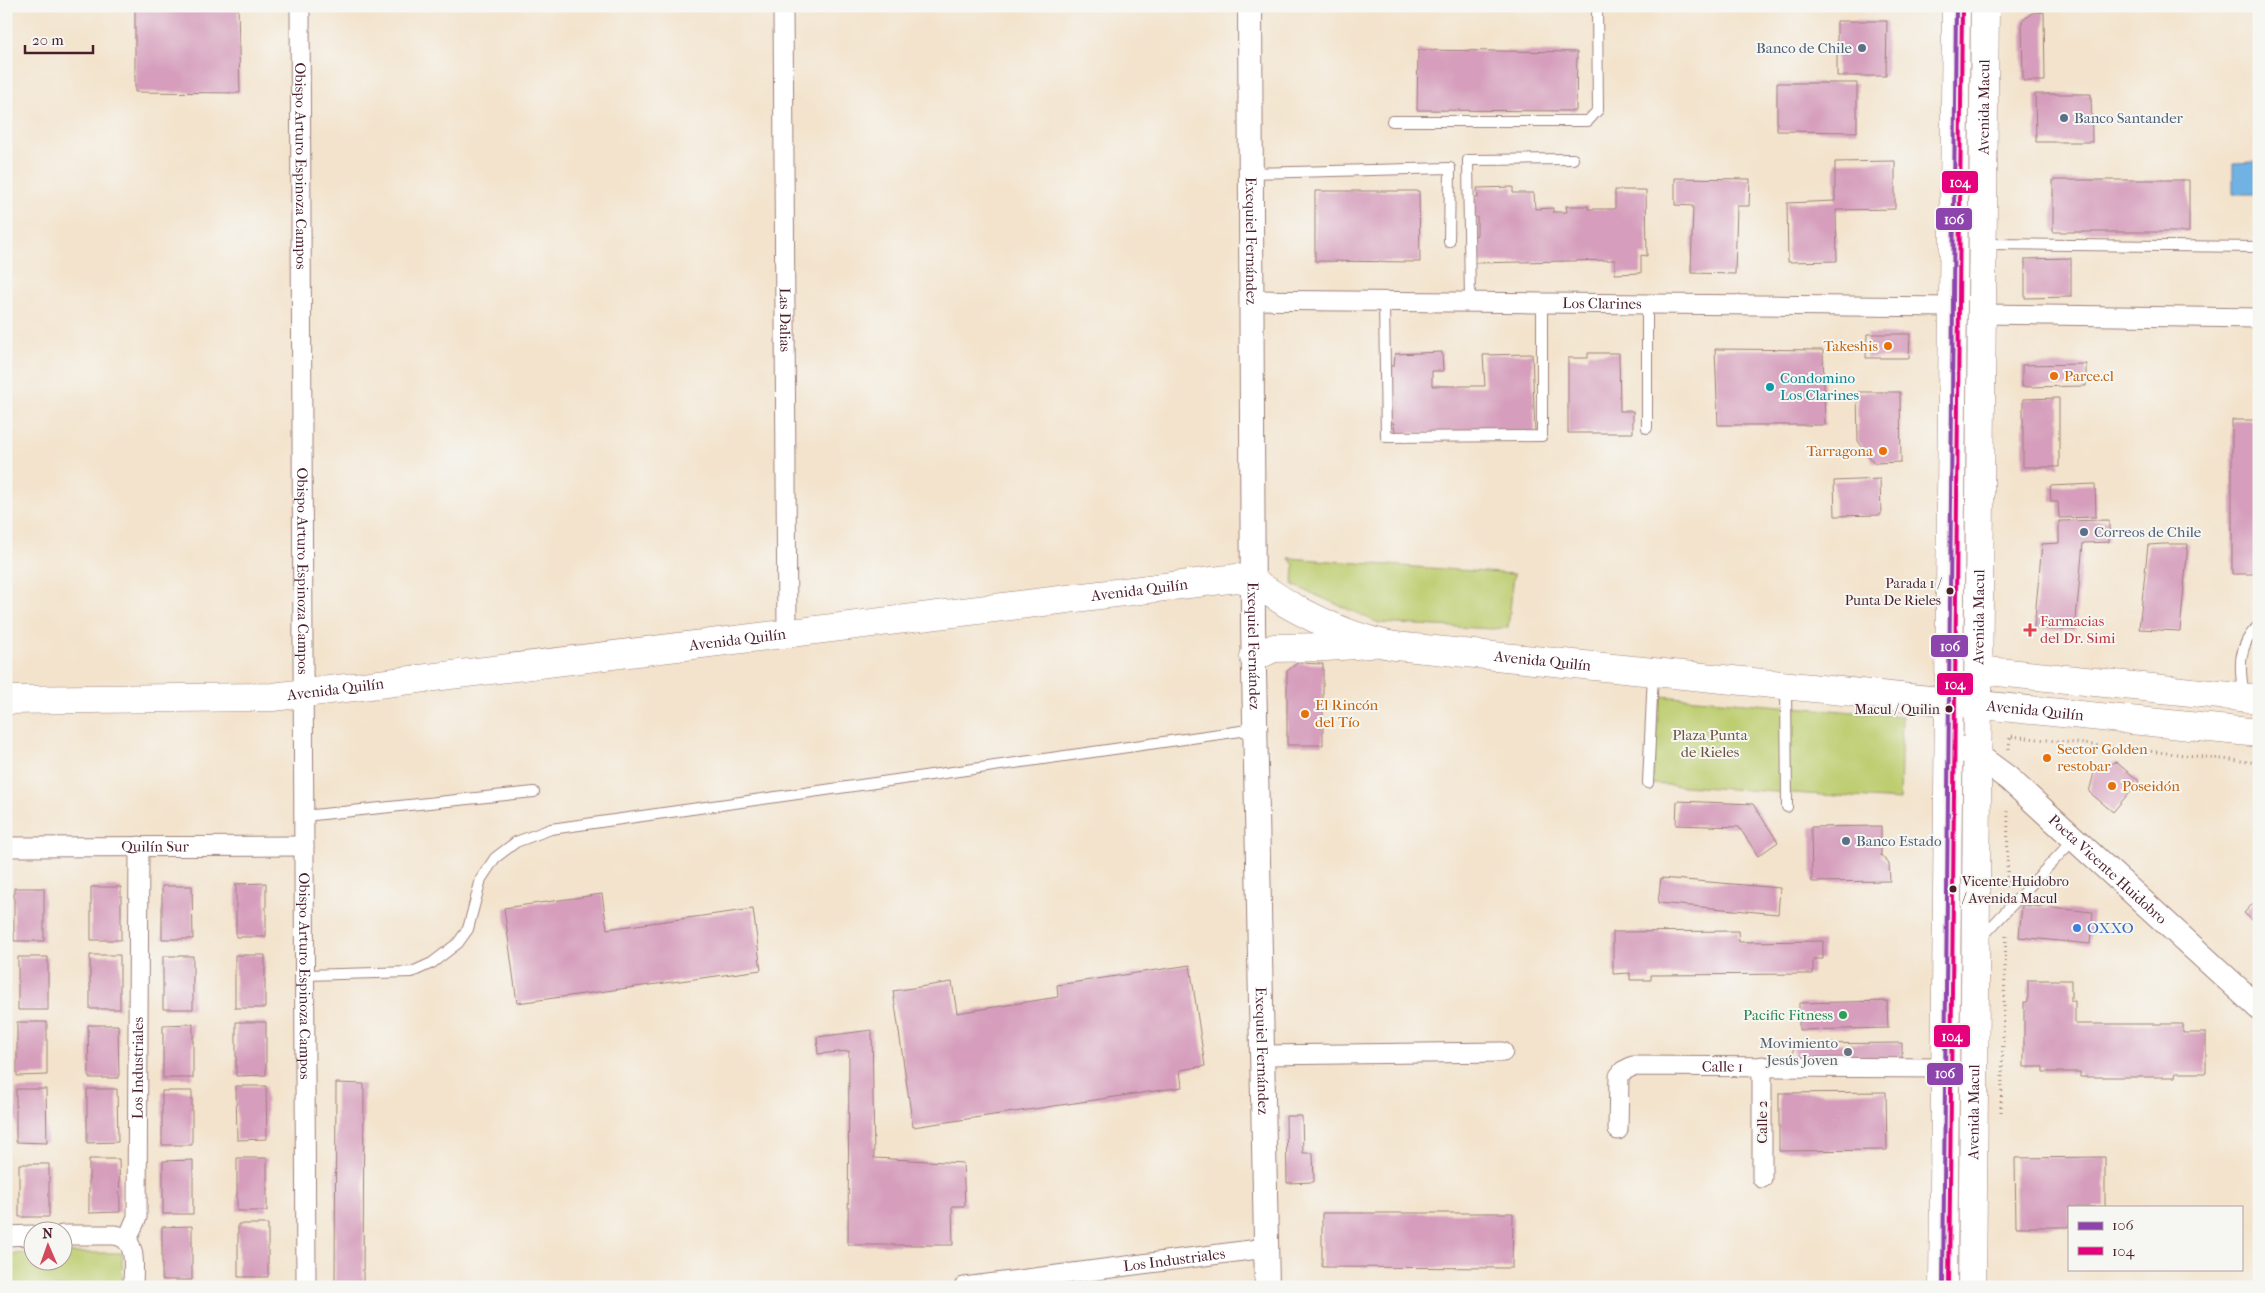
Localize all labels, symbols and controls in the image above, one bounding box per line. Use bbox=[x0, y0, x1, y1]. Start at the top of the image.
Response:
scale bar bbox=[25, 22, 92, 54]
text: 20 m bbox=[32, 31, 64, 49]
place label: Banco de Chile bbox=[1756, 39, 1853, 57]
marker: Banco de Chile bbox=[1856, 42, 1868, 54]
street label: Avenida Macul bbox=[1974, 59, 1993, 156]
street label: Obispo Arturo Espinoza Campos bbox=[291, 63, 310, 270]
place label: Banco Santander bbox=[2074, 109, 2184, 127]
marker: Banco Santander bbox=[2058, 112, 2070, 124]
line badge: 104 bbox=[1941, 170, 1979, 194]
text: 104 bbox=[1950, 174, 1971, 191]
street label: Exequiel Fernández bbox=[1242, 177, 1260, 305]
line badge: 106 bbox=[1935, 207, 1973, 231]
text: 106 bbox=[1944, 211, 1965, 228]
street label: Las Dalias bbox=[776, 288, 794, 353]
street label: Los Clarines bbox=[1562, 294, 1642, 313]
place label: Takeshis bbox=[1823, 337, 1878, 355]
marker: Takeshis bbox=[1882, 340, 1894, 352]
place label: Parce.cl bbox=[2064, 367, 2114, 385]
place label: Condomino Los Clarines bbox=[1780, 369, 1860, 404]
marker: Parce.cl bbox=[2048, 370, 2060, 382]
marker: Condomino Los Clarines bbox=[1764, 381, 1776, 393]
place label: Tarragona bbox=[1806, 442, 1874, 460]
marker: Tarragona bbox=[1877, 445, 1889, 457]
street label: Obispo Arturo Espinoza Campos bbox=[293, 468, 312, 675]
place label: Correos de Chile bbox=[2094, 523, 2202, 541]
marker: Correos de Chile bbox=[2078, 526, 2090, 538]
street label: Avenida Macul bbox=[1969, 569, 1988, 666]
street label: Avenida Quilín bbox=[1089, 575, 1189, 605]
place label: Parada 1 / Punta De Rieles bbox=[1845, 575, 1943, 609]
street label: Exequiel Fernández bbox=[1244, 582, 1264, 710]
marker: Parada 1 / Punta De Rieles bbox=[1945, 586, 1955, 596]
place label: Farmacias del Dr. Simi bbox=[2040, 612, 2116, 647]
marker: Farmacias del Dr. Simi bbox=[2024, 624, 2036, 636]
street label: Avenida Quilín bbox=[687, 625, 787, 655]
line badge: 106 bbox=[1930, 634, 1969, 658]
text: 106 bbox=[1940, 638, 1961, 655]
street label: Avenida Quilín bbox=[1492, 647, 1592, 675]
line badge: 104 bbox=[1936, 672, 1974, 696]
street label: Avenida Quilín bbox=[285, 674, 385, 704]
text: 104 bbox=[1945, 676, 1966, 693]
place label: El Rincón del Tío bbox=[1315, 696, 1379, 731]
street label: Avenida Quilín bbox=[1985, 697, 2085, 724]
place label: Macul / Quilin bbox=[1854, 701, 1940, 718]
marker: Macul / Quilin bbox=[1944, 704, 1954, 714]
marker: El Rincón del Tío bbox=[1299, 708, 1311, 720]
park label: Plaza Punta de Rieles bbox=[1672, 726, 1749, 761]
place label: Sector Golden restobar bbox=[2057, 740, 2148, 775]
marker: Sector Golden restobar bbox=[2041, 752, 2053, 764]
place label: Poseidón bbox=[2122, 777, 2180, 795]
marker: Poseidón bbox=[2106, 780, 2118, 792]
street label: Poeta Vicente Huidobro bbox=[2045, 811, 2171, 928]
place label: Banco Estado bbox=[1856, 832, 1942, 850]
marker: Banco Estado bbox=[1840, 835, 1852, 847]
street label: Quilín Sur bbox=[121, 837, 189, 856]
street label: Obispo Arturo Espinoza Campos bbox=[295, 873, 314, 1080]
place label: Vicente Huidobro / Avenida Macul bbox=[1961, 873, 2069, 907]
marker: Vicente Huidobro / Avenida Macul bbox=[1948, 884, 1958, 894]
place label: OXXO bbox=[2087, 919, 2134, 937]
marker: OXXO bbox=[2071, 922, 2083, 934]
street label: Exequiel Fernández bbox=[1252, 987, 1272, 1115]
place label: Pacific Fitness bbox=[1743, 1006, 1833, 1024]
marker: Pacific Fitness bbox=[1837, 1009, 1849, 1021]
street label: Los Industriales bbox=[129, 1016, 147, 1119]
line badge: 104 bbox=[1933, 1024, 1971, 1048]
text: 104 bbox=[1942, 1028, 1963, 1045]
place label: Movimiento Jesús Joven bbox=[1759, 1034, 1838, 1069]
marker: Movimiento Jesús Joven bbox=[1842, 1046, 1854, 1058]
street label: Calle 1 bbox=[1702, 1057, 1743, 1076]
line badge: 106 bbox=[1926, 1062, 1964, 1086]
street label: Avenida Macul bbox=[1964, 1064, 1983, 1161]
text: 106 bbox=[1935, 1065, 1956, 1082]
street label: Calle 2 bbox=[1753, 1100, 1771, 1144]
legend bbox=[2068, 1206, 2242, 1270]
text: 106 bbox=[2112, 1216, 2135, 1234]
north arrow bbox=[22, 1220, 72, 1270]
text: N bbox=[42, 1225, 54, 1242]
text: 104 bbox=[2112, 1242, 2135, 1260]
street label: Los Industriales bbox=[1122, 1244, 1227, 1275]

